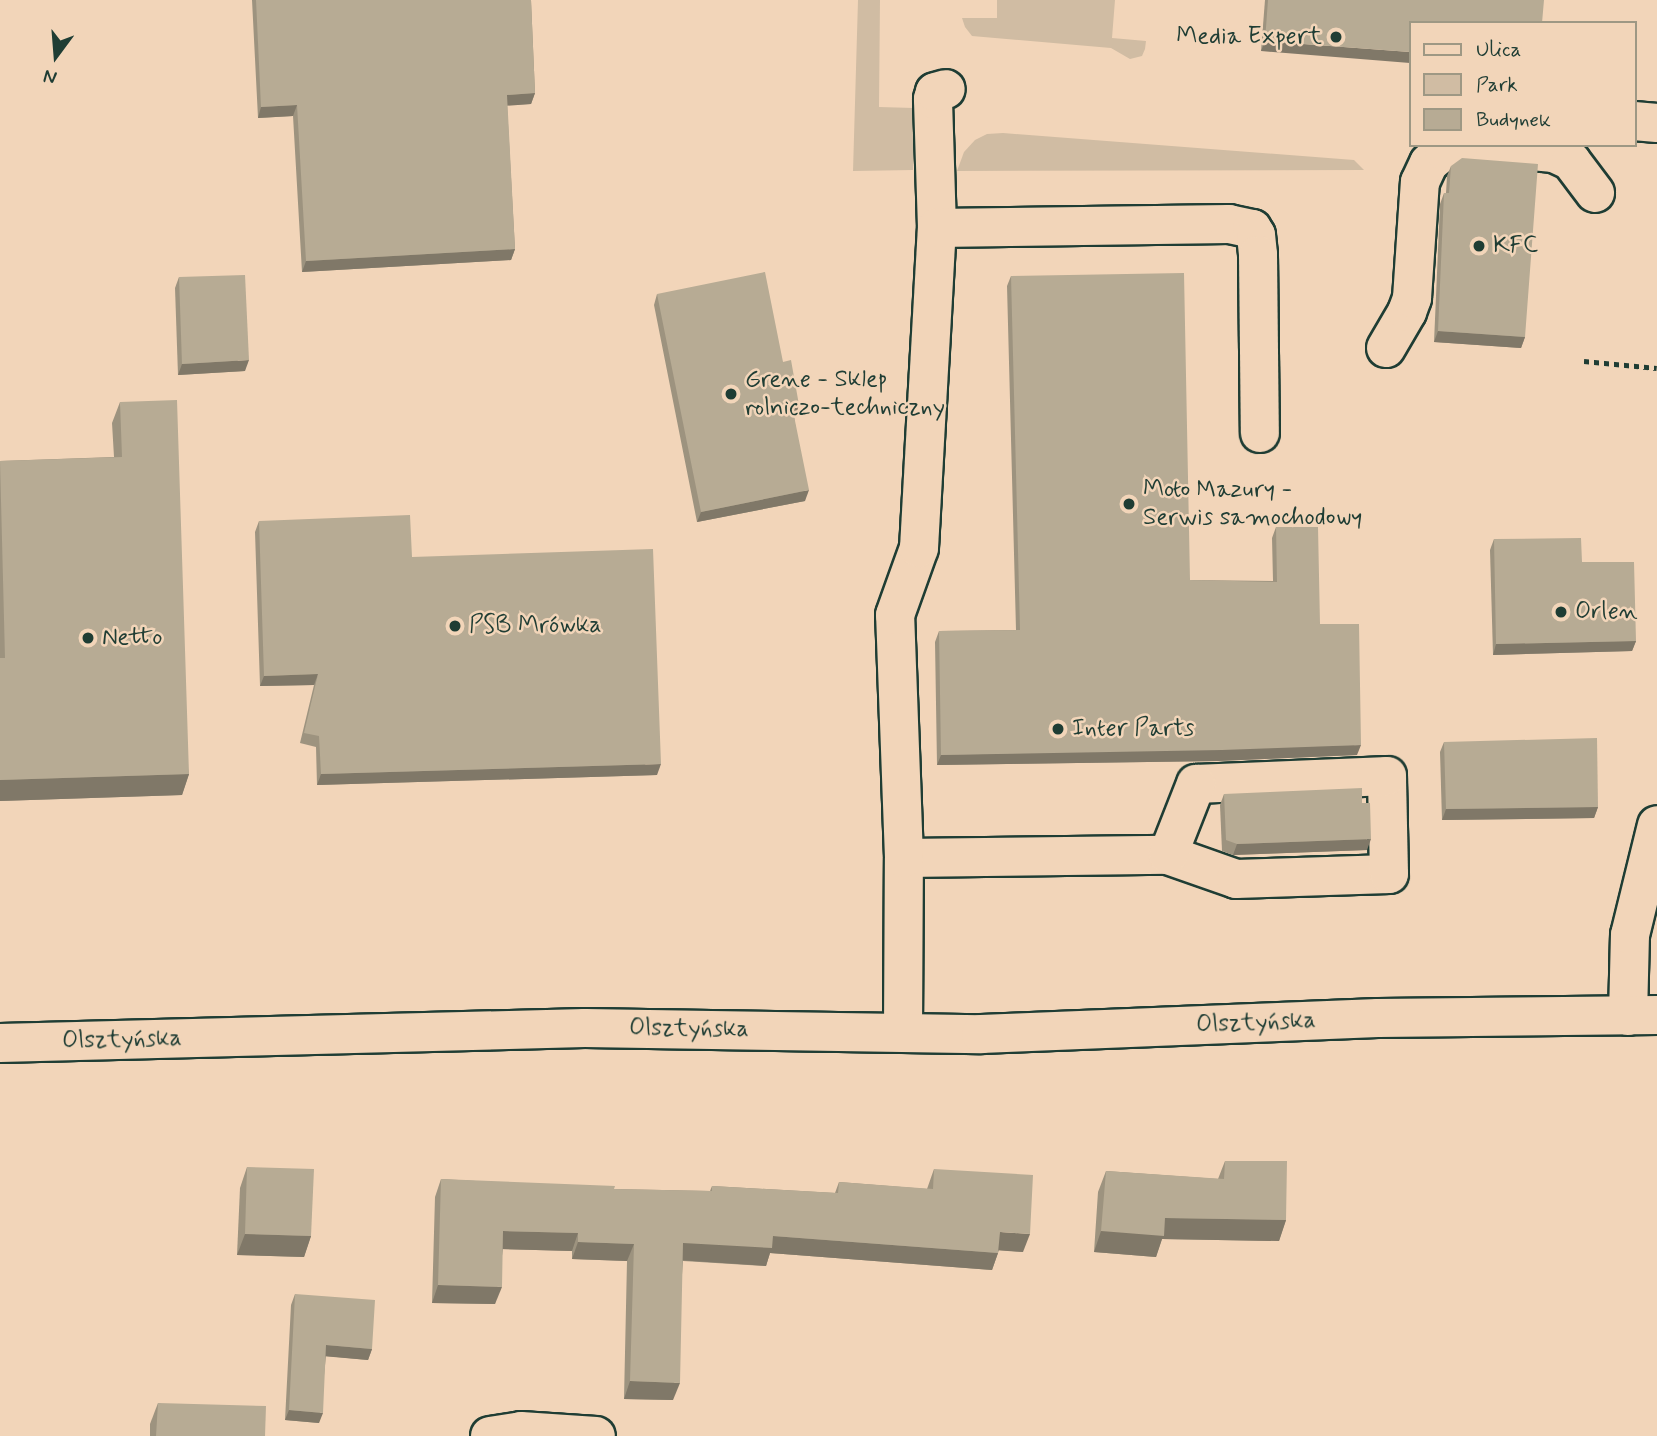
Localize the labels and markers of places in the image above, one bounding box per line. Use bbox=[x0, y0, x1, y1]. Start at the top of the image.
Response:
place label: Media Expert bbox=[1176, 23, 1322, 51]
marker: Media Expert bbox=[1328, 29, 1344, 45]
place label: KFC bbox=[1493, 232, 1538, 260]
marker: KFC bbox=[1471, 238, 1487, 254]
place label: Grene - Sklep rolniczo-techniczny bbox=[745, 366, 945, 422]
marker: Grene - Sklep rolniczo-techniczny bbox=[723, 386, 739, 402]
place label: Moto Mazury - Serwis samochodowy bbox=[1143, 476, 1356, 532]
marker: Moto Mazury - Serwis samochodowy bbox=[1121, 496, 1137, 512]
place label: Orlen bbox=[1575, 598, 1638, 626]
marker: Orlen bbox=[1553, 604, 1569, 620]
place label: PSB Mrówka bbox=[469, 612, 602, 640]
marker: PSB Mrówka bbox=[447, 618, 463, 634]
place label: Netto bbox=[102, 624, 162, 652]
marker: Netto bbox=[80, 630, 96, 646]
place label: Inter Parts bbox=[1072, 715, 1191, 743]
marker: Inter Parts bbox=[1050, 721, 1066, 737]

